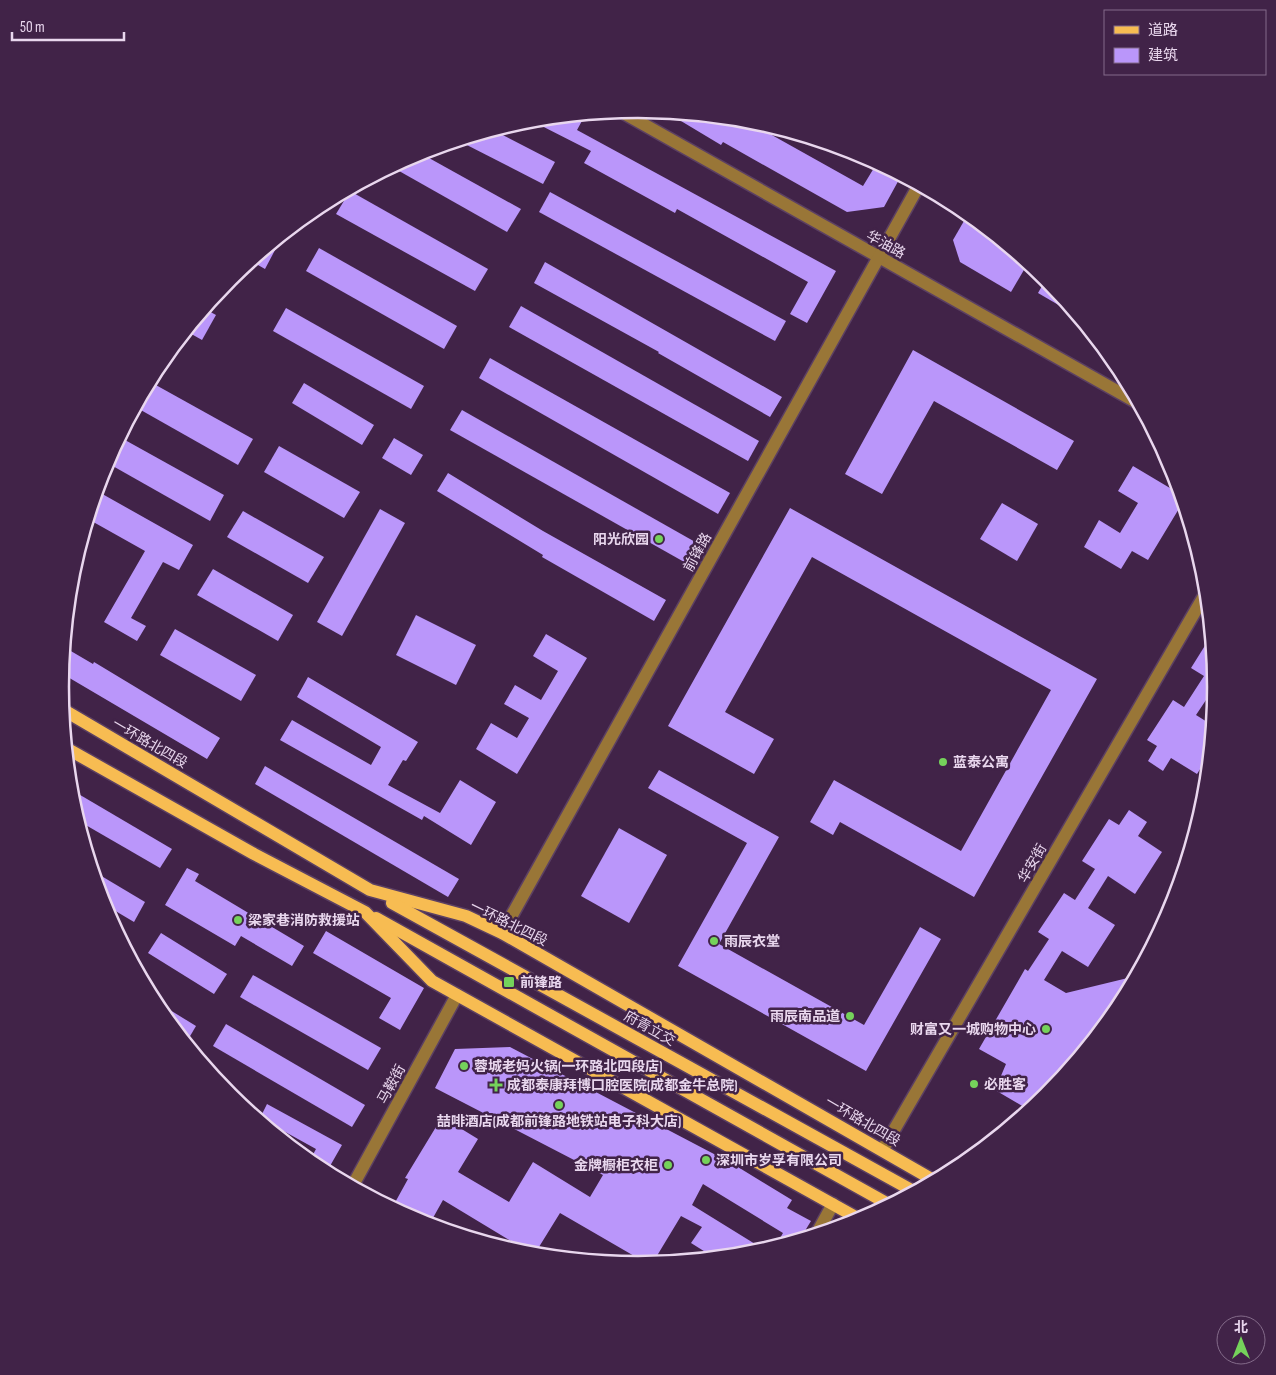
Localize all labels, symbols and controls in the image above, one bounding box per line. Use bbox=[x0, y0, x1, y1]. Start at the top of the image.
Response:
scale bar bbox=[12, 10, 125, 42]
legend bbox=[1104, 10, 1266, 75]
text: 50 m bbox=[20, 18, 45, 37]
text: 道路 bbox=[1148, 21, 1178, 40]
text: 建筑 bbox=[1148, 46, 1178, 65]
street label: 华油路 bbox=[863, 227, 908, 262]
street label: 前锋路 bbox=[680, 530, 715, 575]
place label: 阳光欣园 bbox=[593, 531, 649, 548]
marker: 阳光欣园 bbox=[653, 533, 665, 545]
street label: 一环路北四段 bbox=[109, 715, 190, 772]
place label: 蓝泰公寓 bbox=[953, 754, 1009, 771]
marker: 蓝泰公寓 bbox=[937, 756, 949, 768]
street label: 华安街 bbox=[1015, 841, 1050, 886]
street label: 一环路北四段 bbox=[467, 897, 550, 950]
place label: 梁家巷消防救援站 bbox=[248, 912, 360, 929]
marker: 梁家巷消防救援站 bbox=[232, 914, 244, 926]
place label: 雨辰衣堂 bbox=[724, 933, 780, 950]
marker: 雨辰衣堂 bbox=[708, 935, 720, 947]
place label: 前锋路 bbox=[520, 974, 562, 991]
marker: 前锋路 bbox=[502, 975, 516, 989]
street label: 府青立交 bbox=[621, 1007, 678, 1049]
place label: 雨辰南品道 bbox=[770, 1008, 840, 1025]
marker: 雨辰南品道 bbox=[844, 1010, 856, 1022]
place label: 财富又一城购物中心 bbox=[910, 1021, 1036, 1038]
marker: 财富又一城购物中心 bbox=[1040, 1023, 1052, 1035]
place label: 蓉城老妈火锅(一环路北四段店) bbox=[474, 1058, 662, 1075]
marker: 蓉城老妈火锅(一环路北四段店) bbox=[458, 1060, 470, 1072]
street label: 马鞍街 bbox=[374, 1062, 409, 1107]
place label: 必胜客 bbox=[984, 1076, 1026, 1093]
place label: 成都泰康拜博口腔医院(成都金牛总院) bbox=[507, 1077, 737, 1094]
marker: 成都泰康拜博口腔医院(成都金牛总院) bbox=[489, 1078, 503, 1092]
marker: 必胜客 bbox=[968, 1078, 980, 1090]
street label: 一环路北四段 bbox=[822, 1093, 903, 1150]
marker: 喆啡酒店(成都前锋路地铁站电子科大店) bbox=[553, 1099, 565, 1111]
place label: 喆啡酒店(成都前锋路地铁站电子科大店) bbox=[437, 1113, 681, 1130]
place label: 深圳市岁孚有限公司 bbox=[716, 1152, 842, 1169]
marker: 深圳市岁孚有限公司 bbox=[700, 1154, 712, 1166]
place label: 金牌橱柜衣柜 bbox=[574, 1157, 658, 1174]
marker: 金牌橱柜衣柜 bbox=[662, 1159, 674, 1171]
north arrow bbox=[1216, 1315, 1266, 1365]
text: 北 bbox=[1234, 1319, 1248, 1336]

